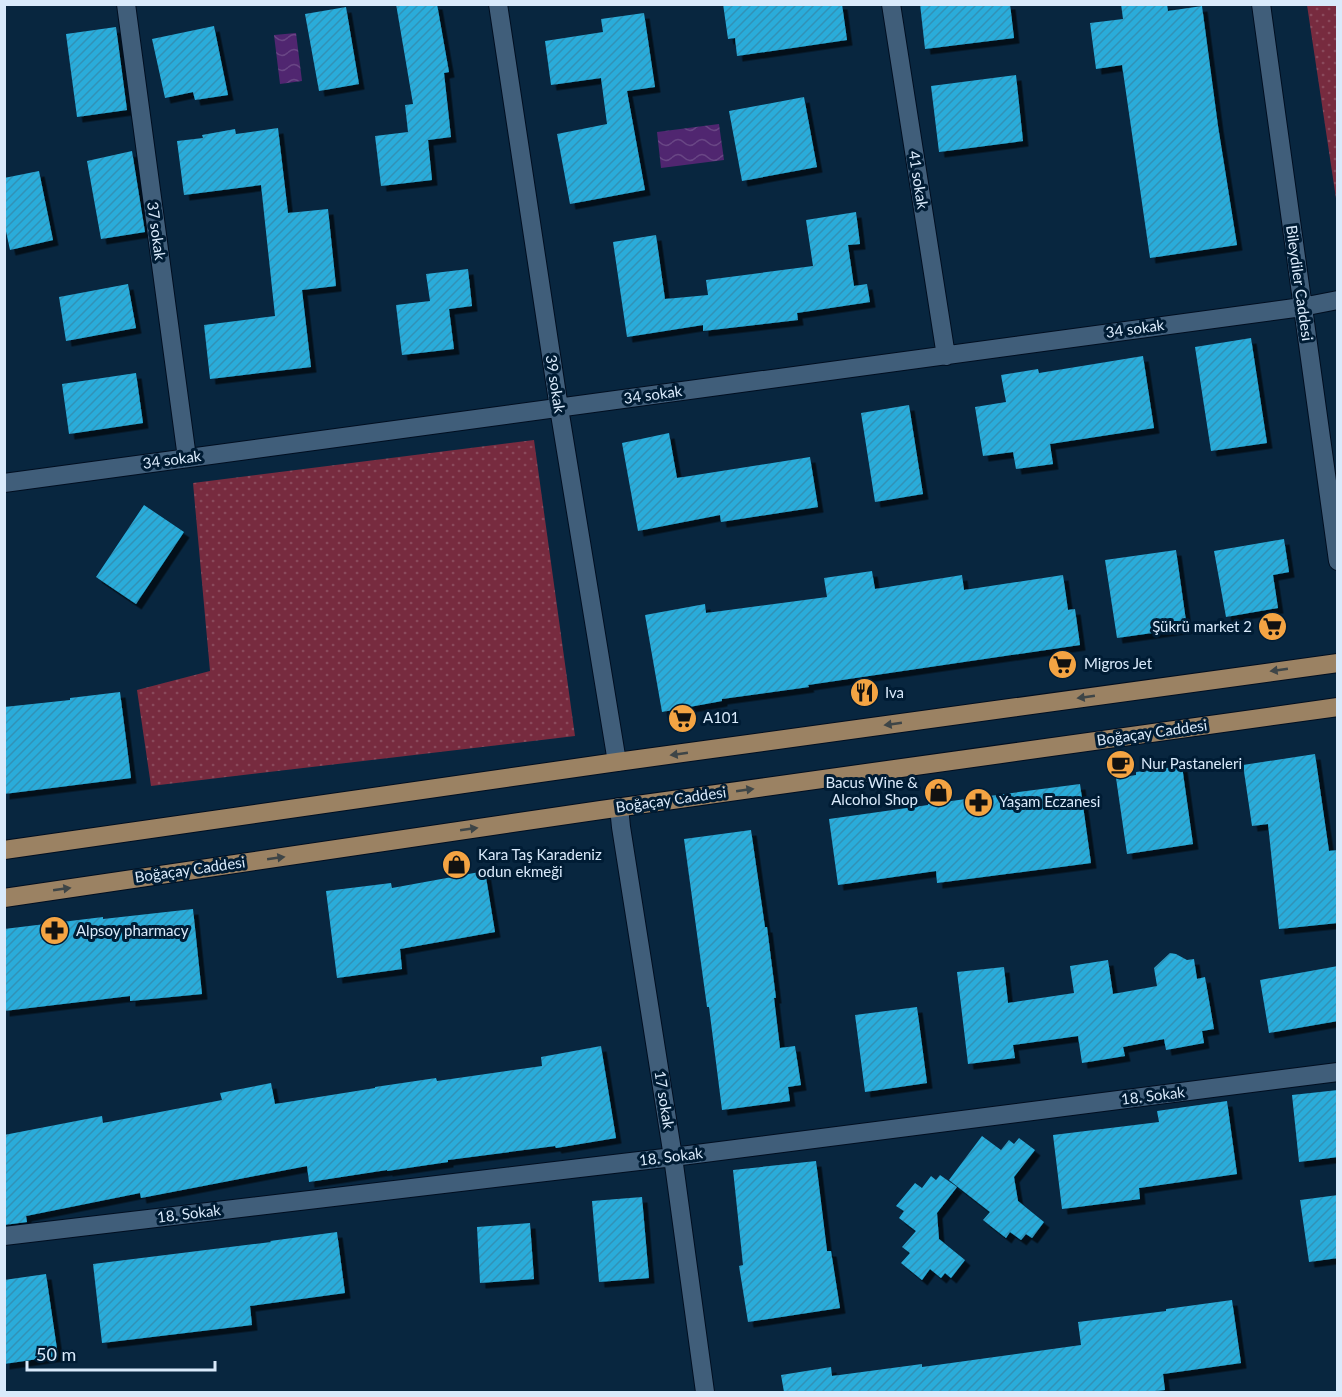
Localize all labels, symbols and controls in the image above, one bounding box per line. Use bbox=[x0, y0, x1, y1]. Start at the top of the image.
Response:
street label: 41 sokak bbox=[905, 149, 933, 211]
street label: 37 sokak bbox=[144, 200, 170, 262]
street label: Bileydiler Caddesi bbox=[1283, 224, 1317, 342]
street label: 34 sokak bbox=[1104, 315, 1166, 341]
street label: 39 sokak bbox=[542, 353, 570, 415]
street label: 34 sokak bbox=[622, 381, 684, 407]
street label: 34 sokak bbox=[141, 446, 203, 472]
supermarket icon: Şükrü market 2 bbox=[1257, 611, 1289, 643]
place label: Şükrü market 2 bbox=[1152, 617, 1252, 635]
supermarket icon: Migros Jet bbox=[1047, 648, 1079, 680]
place label: Migros Jet bbox=[1084, 654, 1153, 672]
one-way arrow bbox=[1270, 665, 1289, 674]
restaurant icon: Iva bbox=[848, 677, 880, 709]
place label: Iva bbox=[885, 683, 904, 701]
one-way arrow bbox=[1077, 692, 1096, 701]
supermarket icon: A101 bbox=[666, 702, 698, 734]
place label: A101 bbox=[703, 708, 739, 726]
street label: Boğaçay Caddesi bbox=[1096, 715, 1208, 749]
one-way arrow bbox=[884, 719, 903, 728]
cafe icon: Nur Pastaneleri bbox=[1104, 748, 1136, 780]
one-way arrow bbox=[670, 749, 689, 758]
place label: Nur Pastaneleri bbox=[1141, 754, 1242, 772]
place label: Bacus Wine & Alcohol Shop bbox=[825, 773, 918, 808]
shop icon: Bacus Wine & Alcohol Shop bbox=[923, 776, 955, 808]
street label: Boğaçay Caddesi bbox=[615, 782, 727, 816]
one-way arrow bbox=[736, 785, 755, 794]
pharmacy icon: Yaşam Eczanesi bbox=[962, 786, 994, 818]
place label: Yaşam Eczanesi bbox=[999, 792, 1100, 810]
one-way arrow bbox=[460, 825, 479, 834]
place label: Kara Taş Karadeniz odun ekmeği bbox=[478, 845, 602, 880]
shop icon: Kara Taş Karadeniz odun ekmeği bbox=[441, 848, 473, 880]
street label: Boğaçay Caddesi bbox=[134, 852, 246, 886]
one-way arrow bbox=[267, 853, 286, 862]
one-way arrow bbox=[53, 885, 72, 894]
pharmacy icon: Alpsoy pharmacy bbox=[39, 915, 71, 947]
place label: Alpsoy pharmacy bbox=[76, 921, 189, 939]
street label: 17 sokak bbox=[651, 1069, 679, 1131]
street label: 18. Sokak bbox=[1120, 1082, 1186, 1108]
street label: 18. Sokak bbox=[638, 1143, 704, 1169]
street label: 18. Sokak bbox=[156, 1200, 222, 1226]
scale bar bbox=[27, 1334, 214, 1372]
text: 50 m bbox=[36, 1343, 76, 1365]

